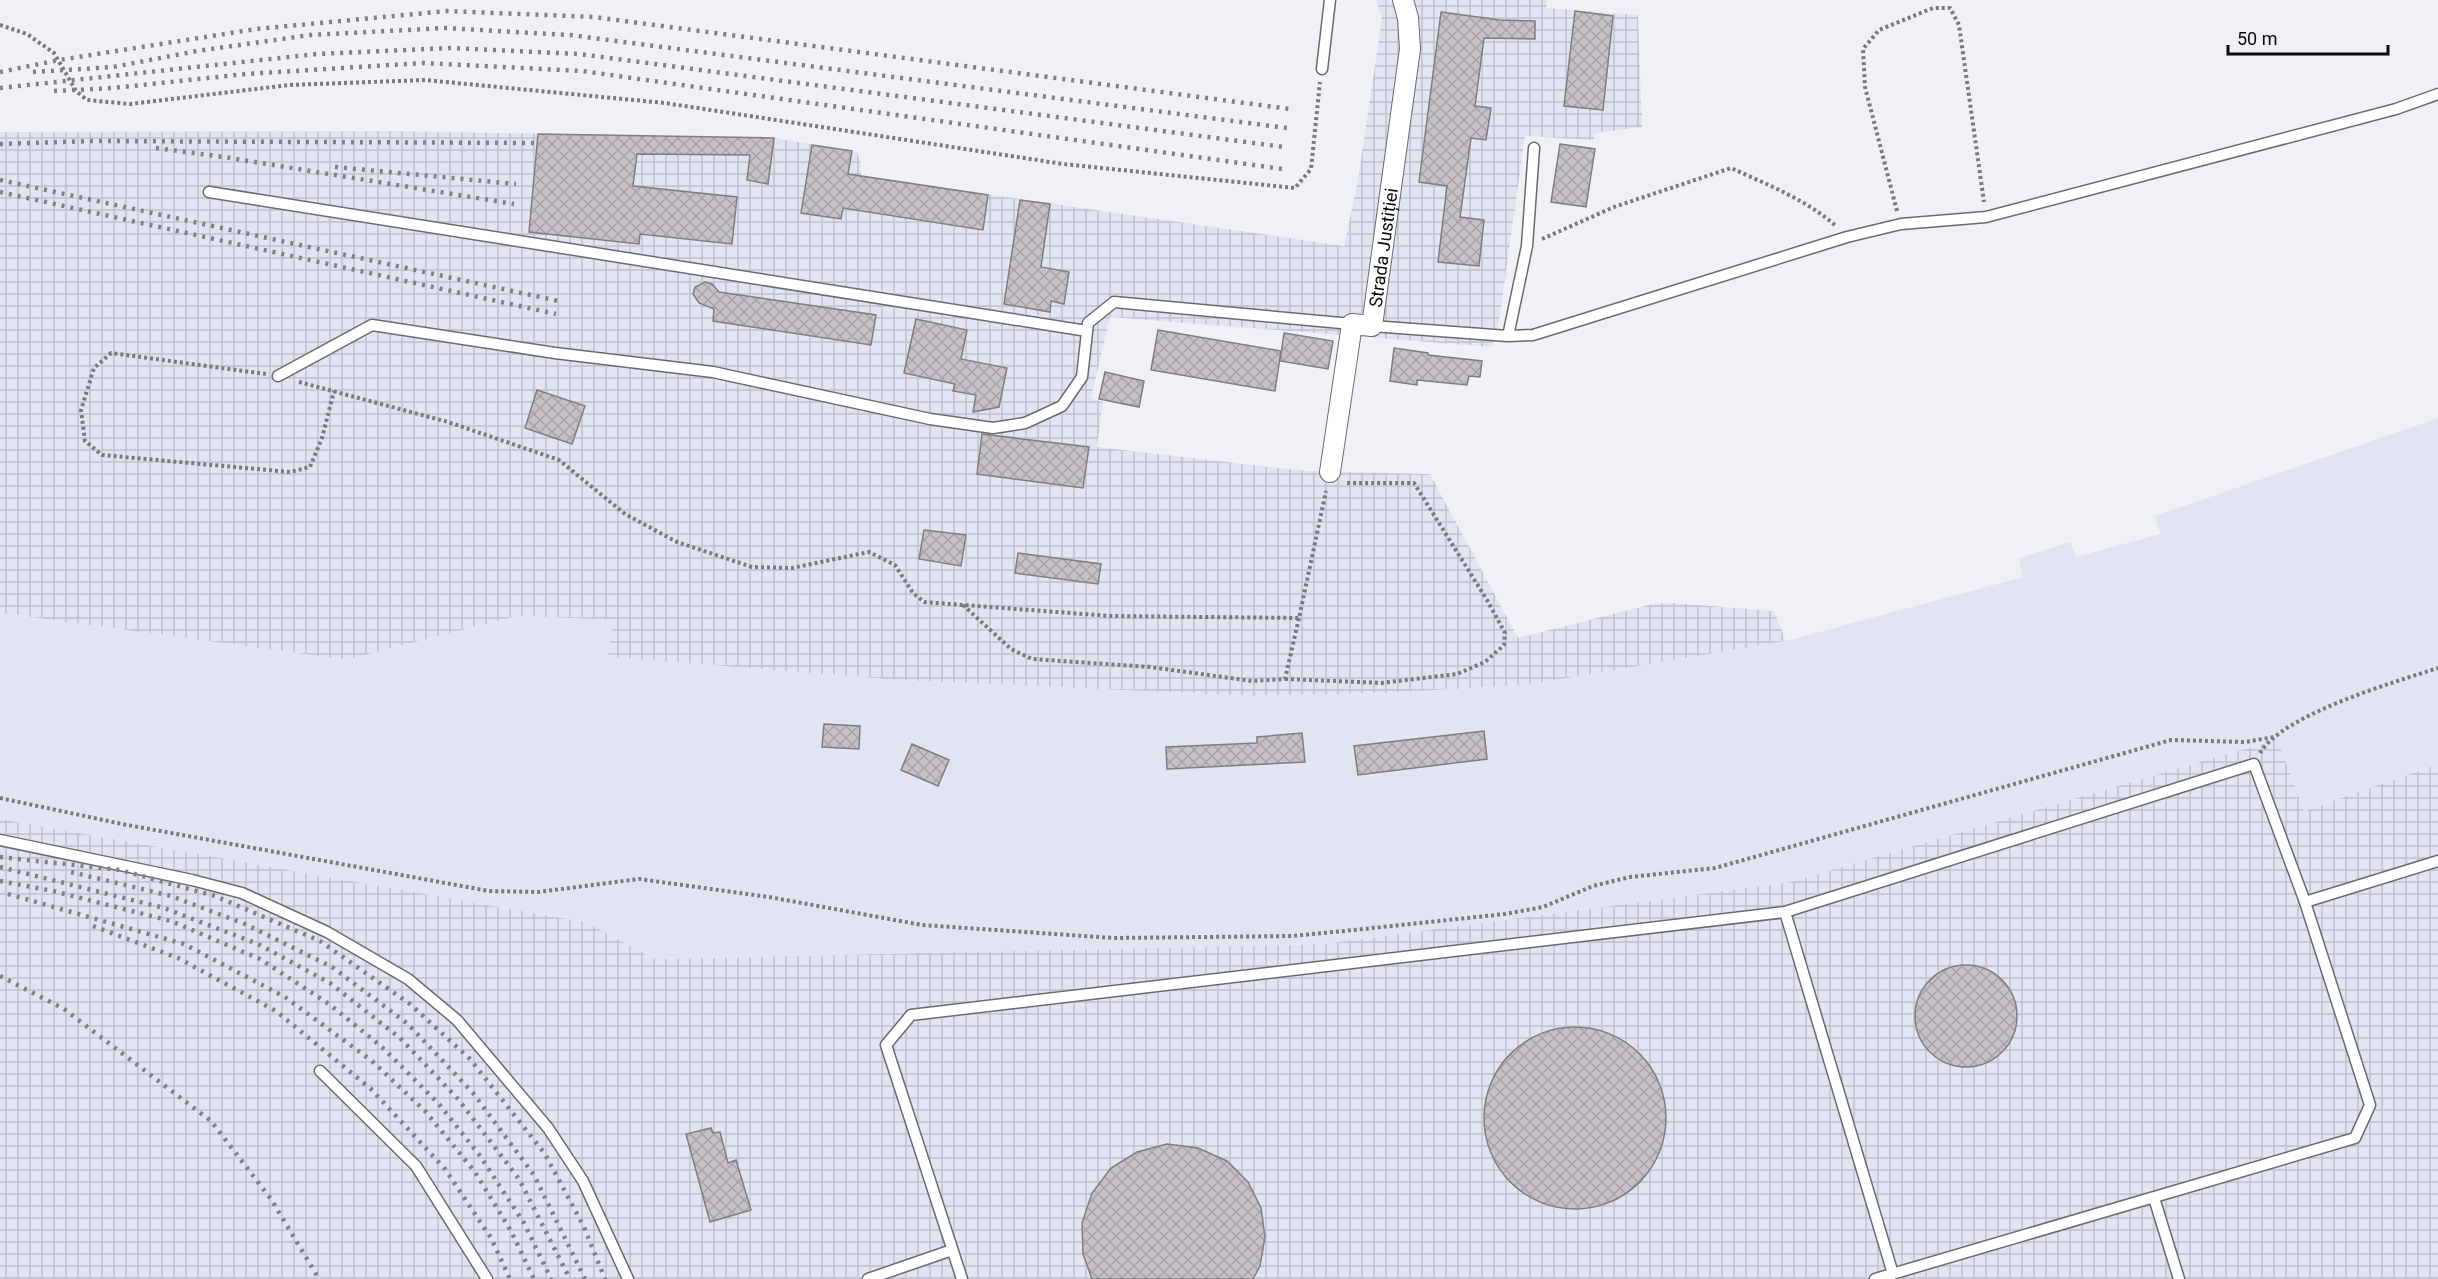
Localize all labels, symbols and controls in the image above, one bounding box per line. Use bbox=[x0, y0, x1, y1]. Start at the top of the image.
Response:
scale bar bbox=[2228, 18, 2388, 56]
text: 50 m bbox=[2237, 28, 2277, 49]
street label: Strada Justiției bbox=[1364, 186, 1401, 308]

